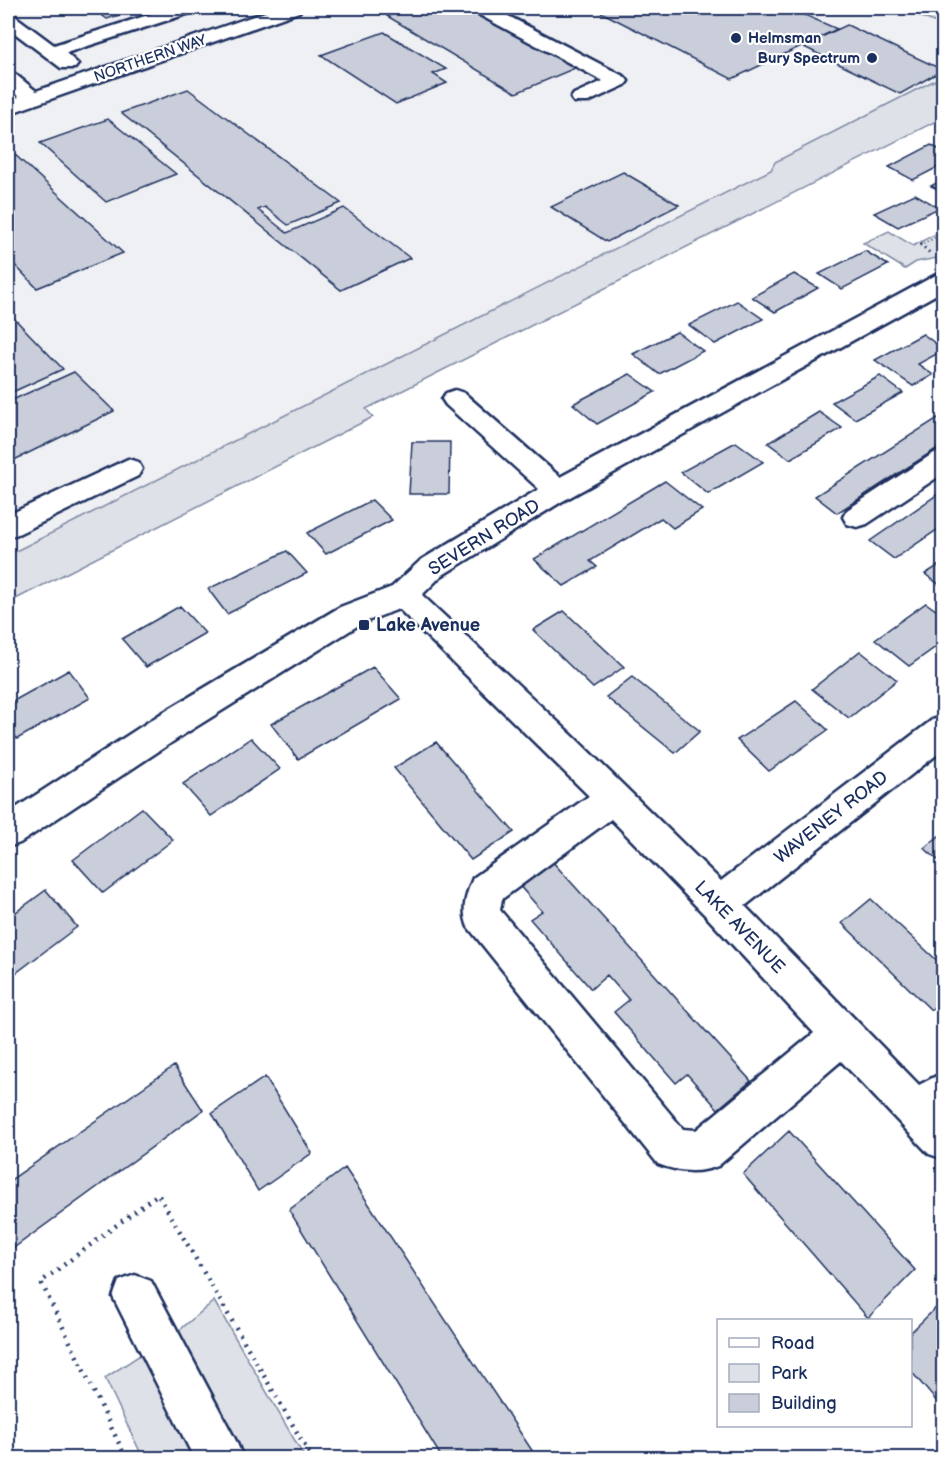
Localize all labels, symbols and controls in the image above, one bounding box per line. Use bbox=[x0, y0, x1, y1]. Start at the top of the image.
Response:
place label: Helmsman bbox=[748, 29, 821, 48]
street label: NORTHERN WAY bbox=[91, 30, 209, 87]
marker: Helmsman bbox=[729, 31, 743, 45]
place label: Bury Spectrum bbox=[758, 49, 860, 68]
marker: Bury Spectrum bbox=[865, 51, 879, 65]
street label: SEVERN ROAD bbox=[425, 495, 544, 580]
place label: Lake Avenue bbox=[376, 615, 480, 636]
marker: Lake Avenue bbox=[357, 618, 371, 632]
street label: WAVENEY ROAD bbox=[770, 767, 892, 868]
street label: LAKE AVENUE bbox=[690, 877, 789, 978]
legend bbox=[717, 1319, 912, 1427]
text: Road bbox=[771, 1333, 815, 1354]
text: Park bbox=[771, 1363, 807, 1384]
text: Building bbox=[771, 1393, 837, 1414]

